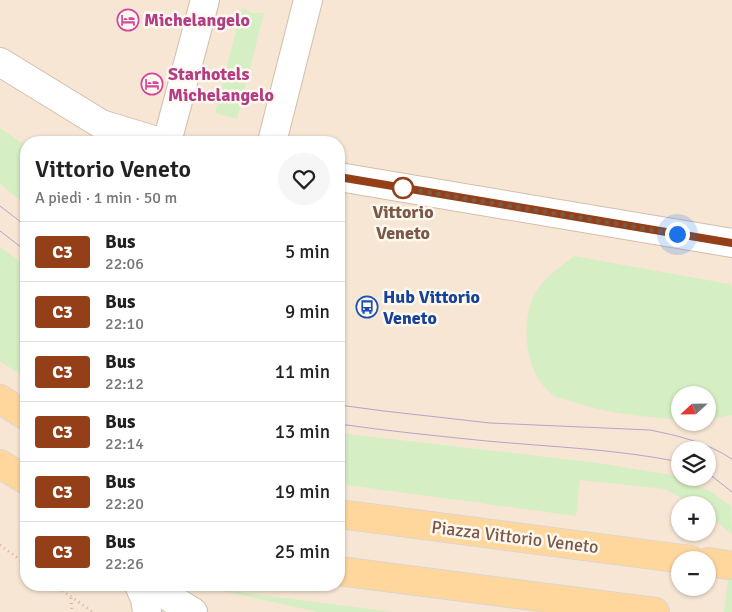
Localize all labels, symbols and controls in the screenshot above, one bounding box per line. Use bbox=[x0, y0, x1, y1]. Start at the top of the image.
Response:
hotel icon: Michelangelo bbox=[116, 8, 140, 32]
place label: Michelangelo bbox=[144, 9, 250, 31]
place label: Starhotels Michelangelo bbox=[168, 63, 274, 106]
hotel icon: Starhotels Michelangelo bbox=[140, 72, 164, 96]
button: heart bbox=[278, 153, 330, 205]
text: Vittorio Veneto bbox=[35, 154, 191, 184]
marker: Vittorio Veneto bbox=[392, 177, 414, 199]
text: A piedi · 1 min · 50 m bbox=[35, 188, 177, 208]
place label: Vittorio Veneto bbox=[372, 201, 434, 244]
your location bbox=[665, 222, 690, 247]
text: Bus bbox=[105, 230, 136, 254]
text: 5 min bbox=[285, 240, 330, 264]
text: C3 bbox=[52, 241, 73, 263]
text: 22:06 bbox=[105, 254, 144, 274]
place label: Hub Vittorio Veneto bbox=[383, 286, 480, 329]
text: Bus bbox=[105, 290, 136, 314]
bus stop icon: Hub Vittorio Veneto bbox=[355, 295, 379, 319]
text: 9 min bbox=[285, 300, 330, 324]
text: C3 bbox=[52, 301, 73, 323]
text: 22:10 bbox=[105, 314, 144, 334]
text: Bus bbox=[105, 350, 136, 374]
text: 11 min bbox=[275, 360, 330, 384]
text: C3 bbox=[52, 361, 73, 383]
text: 22:12 bbox=[105, 374, 144, 394]
north arrow bbox=[671, 386, 716, 431]
map controls bbox=[671, 386, 716, 596]
text: Bus bbox=[105, 410, 136, 434]
text: 13 min bbox=[275, 420, 330, 444]
text: C3 bbox=[52, 421, 73, 443]
text: 22:14 bbox=[105, 434, 144, 454]
button: layers bbox=[671, 441, 716, 486]
text: Bus bbox=[105, 470, 136, 494]
text: 19 min bbox=[275, 480, 330, 504]
text: C3 bbox=[52, 481, 73, 503]
text: 22:20 bbox=[105, 494, 144, 514]
button: + bbox=[671, 496, 716, 541]
street label: Piazza Vittorio Veneto bbox=[430, 516, 600, 558]
text: Bus bbox=[105, 530, 136, 554]
text: 25 min bbox=[275, 540, 330, 564]
text: C3 bbox=[52, 541, 73, 563]
button: − bbox=[671, 551, 716, 596]
text: 22:26 bbox=[105, 554, 144, 574]

